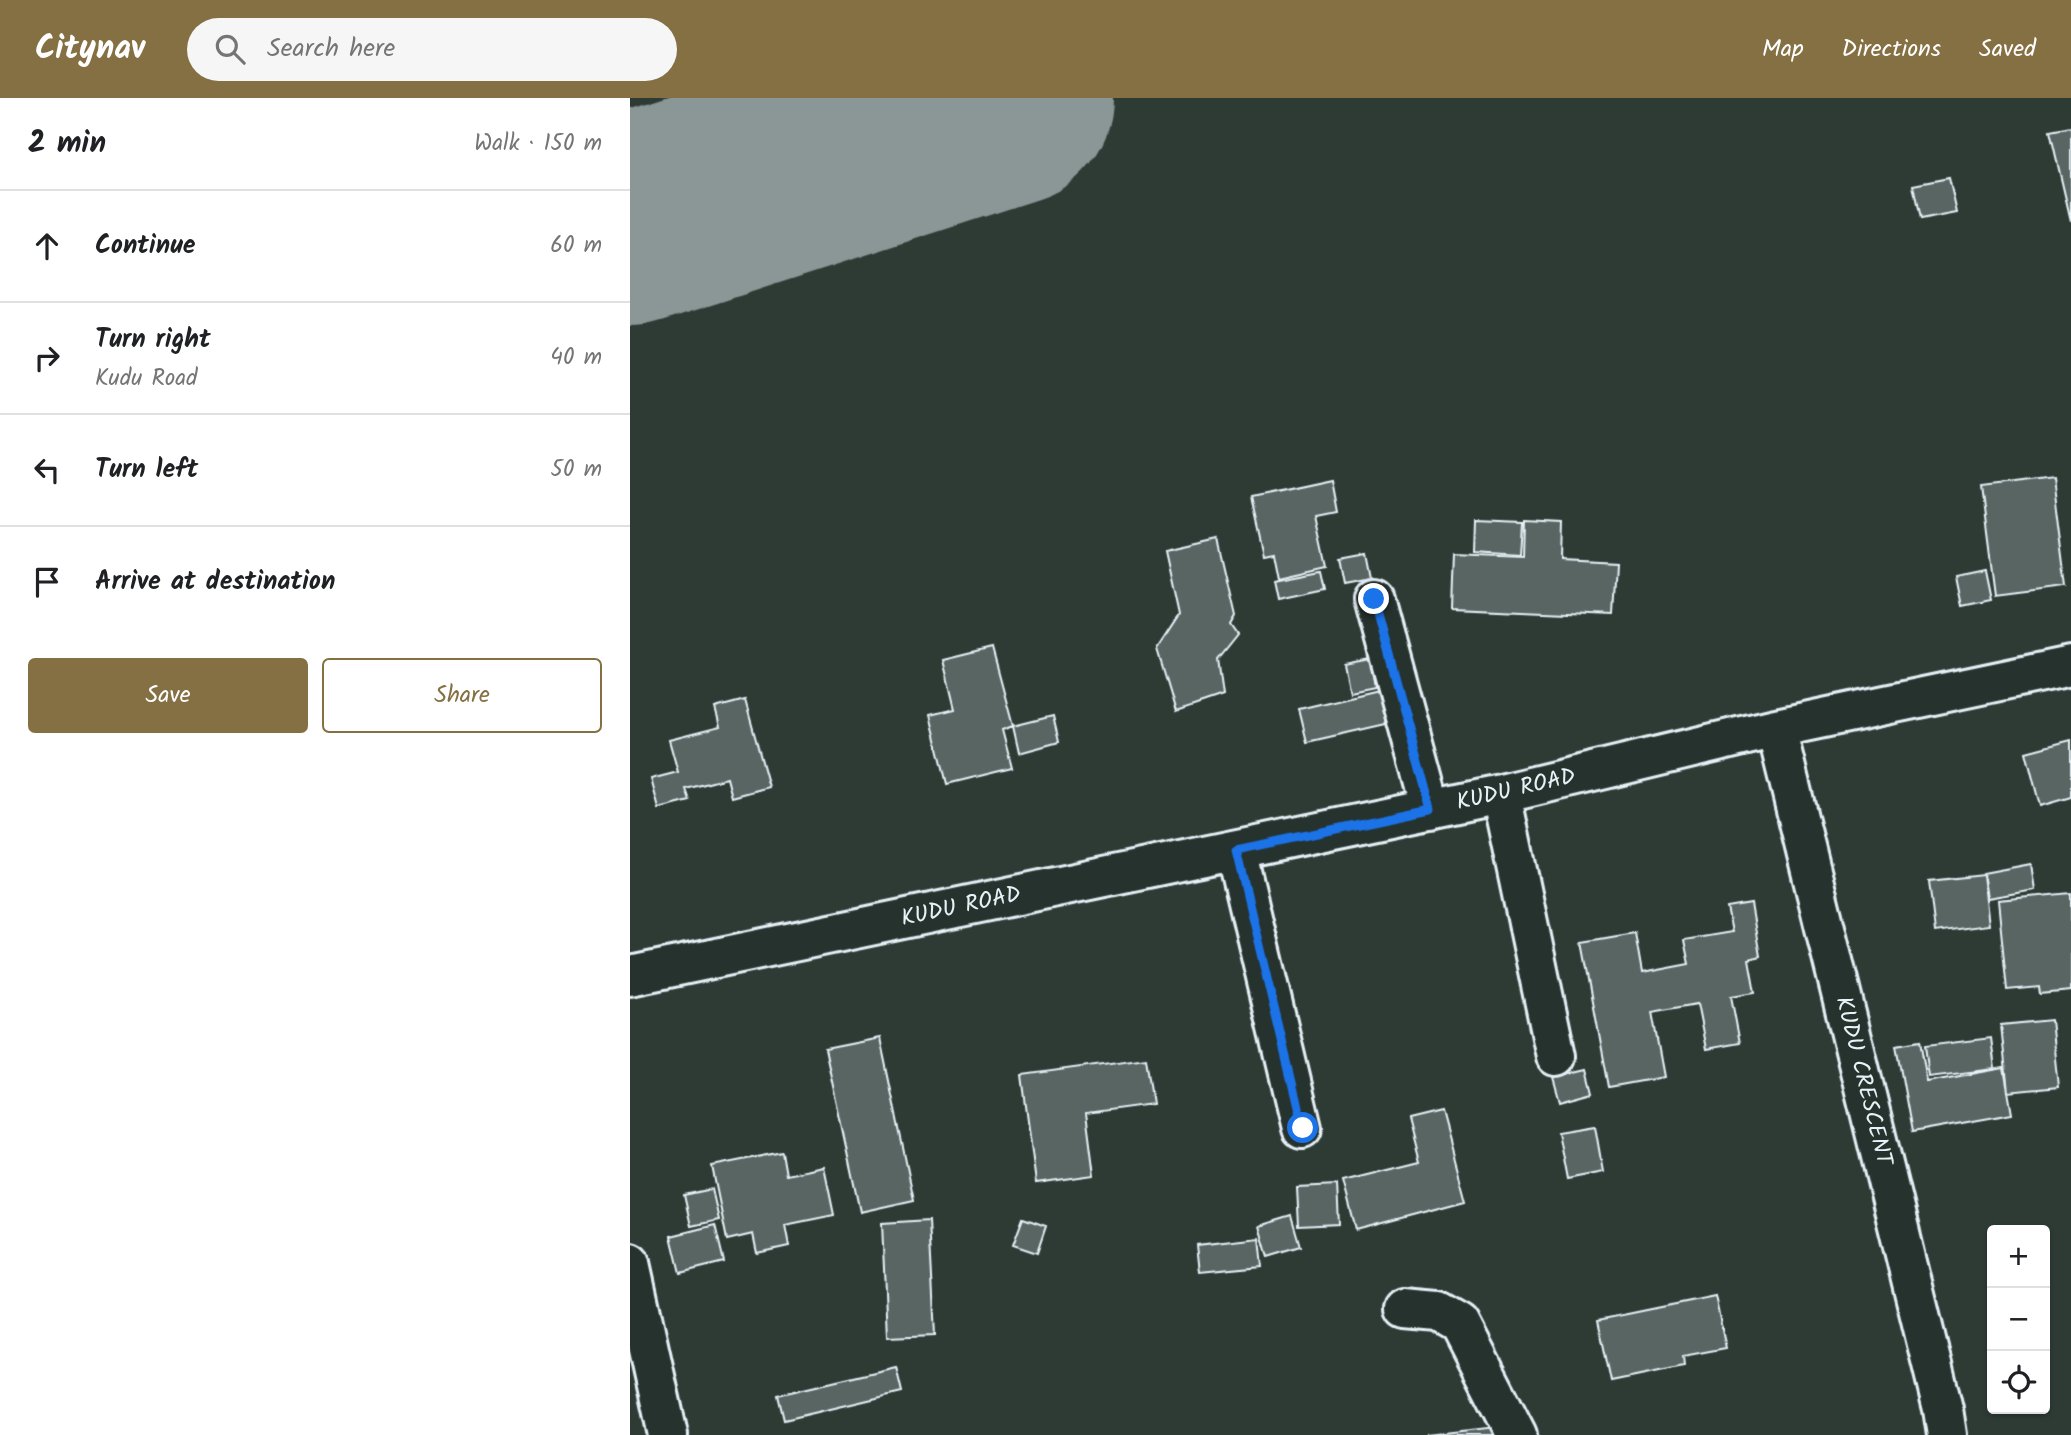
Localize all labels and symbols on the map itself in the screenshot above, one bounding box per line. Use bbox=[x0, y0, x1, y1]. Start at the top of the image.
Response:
route end bbox=[1358, 583, 1389, 614]
street label: KUDU ROAD bbox=[1453, 759, 1579, 821]
street label: KUDU ROAD bbox=[898, 877, 1024, 937]
street label: KUDU CRESCENT bbox=[1825, 993, 1902, 1171]
route start bbox=[1287, 1112, 1318, 1143]

